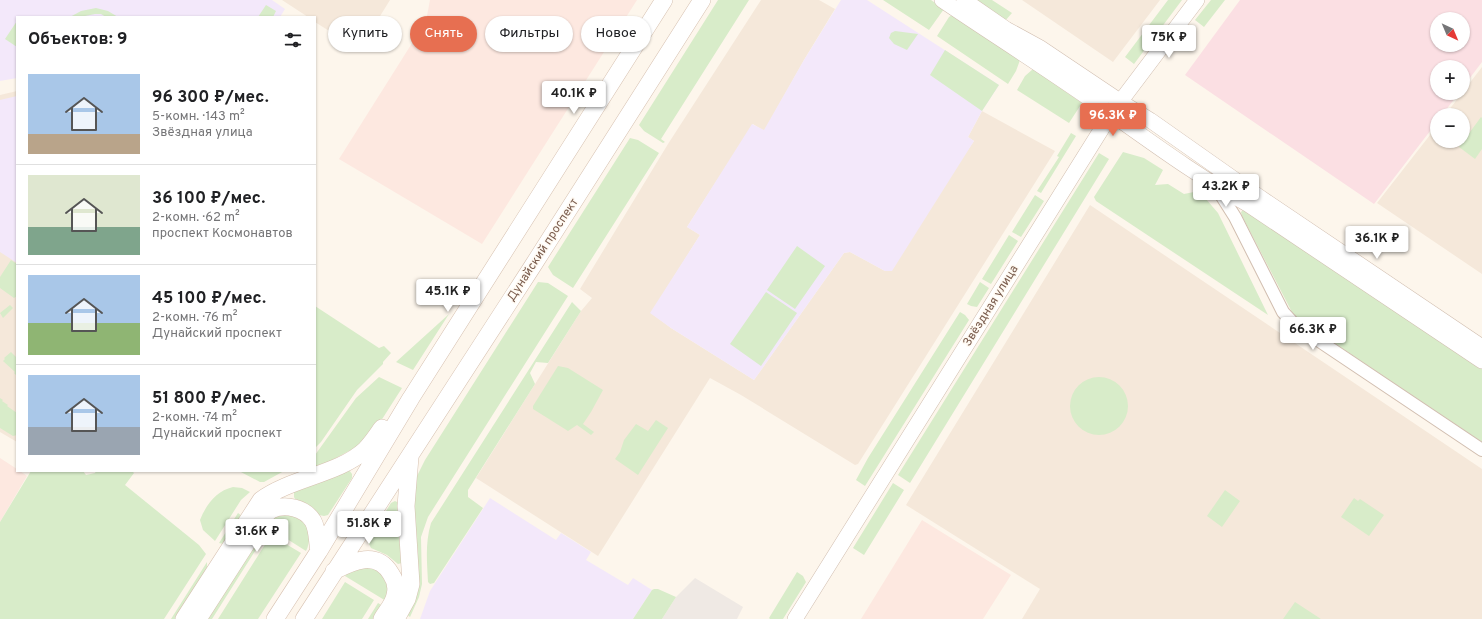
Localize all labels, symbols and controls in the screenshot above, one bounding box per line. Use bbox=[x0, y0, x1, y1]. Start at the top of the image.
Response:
north arrow bbox=[1430, 12, 1470, 52]
map controls bbox=[1430, 12, 1470, 148]
chip: Купить bbox=[328, 16, 402, 52]
chip: Снять bbox=[410, 16, 477, 52]
chip: Фильтры bbox=[485, 16, 573, 52]
chip: Новое bbox=[581, 16, 651, 52]
pin: 75K ₽ bbox=[1141, 25, 1197, 59]
text: Объектов: 9 bbox=[28, 29, 128, 51]
icon: filters bbox=[282, 29, 304, 51]
text: 75K ₽ bbox=[1151, 30, 1187, 46]
button: + bbox=[1430, 60, 1470, 100]
pin: 40.1K ₽ bbox=[537, 81, 611, 115]
text: 40.1K ₽ bbox=[551, 86, 597, 102]
text: 96 300 ₽/мес. bbox=[152, 87, 269, 109]
icon: home bbox=[60, 90, 108, 138]
pin: 96.3K ₽ bbox=[1076, 103, 1150, 137]
text: 96.3K ₽ bbox=[1089, 108, 1137, 124]
button: − bbox=[1430, 108, 1470, 148]
text: 5-комн. · 143 m² bbox=[152, 109, 245, 125]
text: Звёздная улица bbox=[152, 125, 253, 141]
pin: 43.2K ₽ bbox=[1189, 174, 1263, 208]
text: 43.2K ₽ bbox=[1202, 179, 1250, 195]
text: 36 100 ₽/мес. bbox=[152, 188, 265, 210]
icon: home bbox=[60, 191, 108, 239]
street label: Дунайский проспект bbox=[504, 195, 583, 305]
text: 2-комн. · 62 m² bbox=[152, 210, 240, 226]
text: проспект Космонавтов bbox=[152, 226, 293, 242]
pin: 36.1K ₽ bbox=[1340, 226, 1414, 260]
text: 36.1K ₽ bbox=[1354, 231, 1400, 247]
street label: Звёздная улица bbox=[960, 262, 1022, 350]
pin: 45.1K ₽ bbox=[411, 279, 485, 313]
text: 45.1K ₽ bbox=[425, 284, 471, 300]
text: 45 100 ₽/мес. bbox=[152, 288, 266, 310]
icon: home bbox=[60, 291, 108, 339]
text: 2-комн. · 76 m² bbox=[152, 310, 237, 326]
pin: 66.3K ₽ bbox=[1276, 317, 1350, 351]
text: 66.3K ₽ bbox=[1289, 322, 1337, 338]
text: Дунайский проспект bbox=[152, 326, 282, 342]
text: 51 800 ₽/мес. bbox=[152, 388, 266, 410]
icon: home bbox=[60, 391, 108, 439]
text: 2-комн. · 74 m² bbox=[152, 410, 237, 426]
text: Дунайский проспект bbox=[152, 426, 282, 442]
pin: 51.8K ₽ bbox=[332, 511, 406, 545]
text: 51.8K ₽ bbox=[346, 516, 392, 532]
pin: 31.6K ₽ bbox=[220, 519, 294, 553]
text: 31.6K ₽ bbox=[234, 524, 280, 540]

